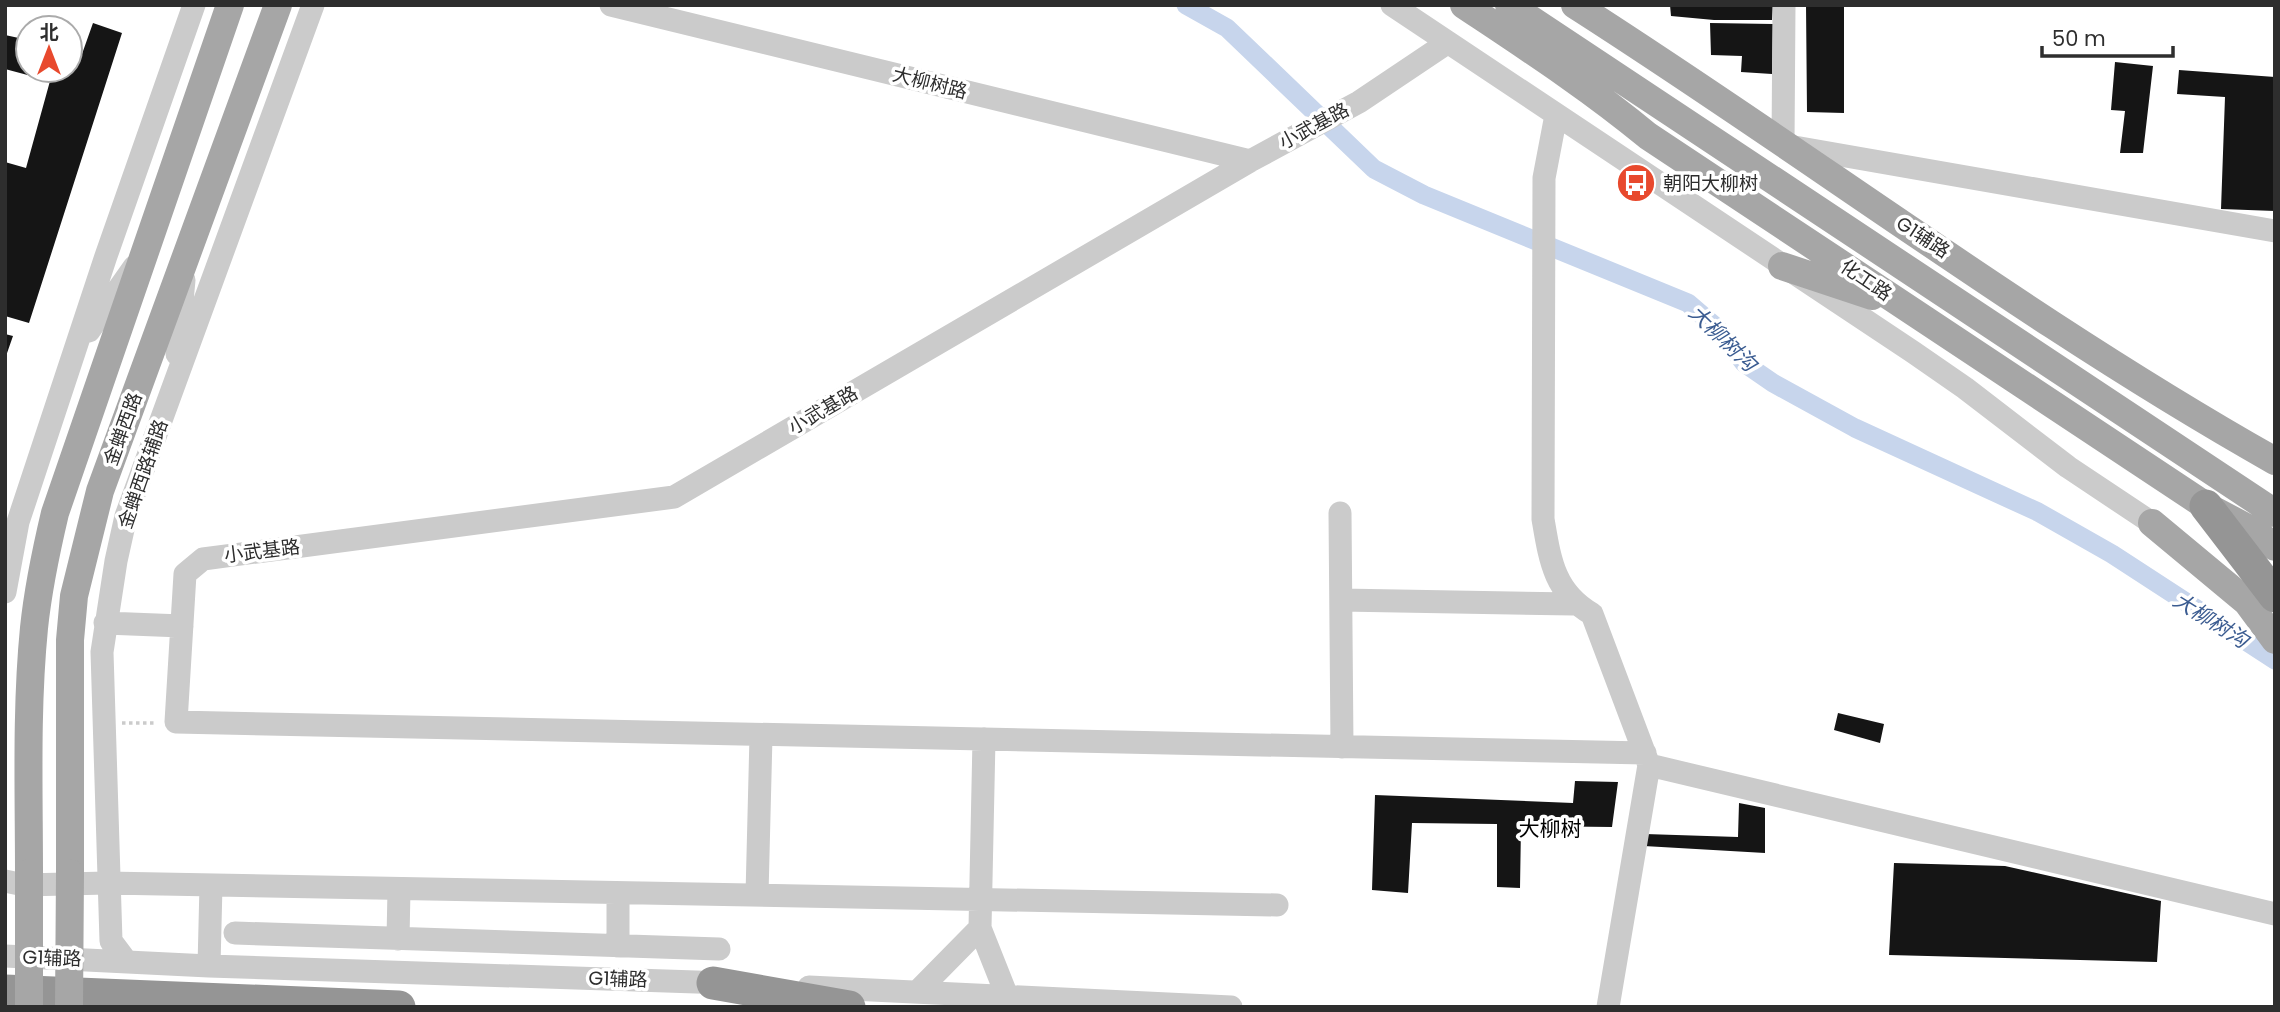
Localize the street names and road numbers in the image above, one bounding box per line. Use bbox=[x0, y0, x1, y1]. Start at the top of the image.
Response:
street label: 大柳树路 bbox=[890, 61, 970, 105]
street label: 小武基路 bbox=[1274, 96, 1354, 156]
street label: G1辅路 bbox=[1891, 210, 1955, 264]
street label: 化工路 bbox=[1835, 253, 1897, 307]
street label: 小武基路 bbox=[783, 379, 863, 441]
street label: 金蝉西路 bbox=[97, 389, 149, 469]
street label: 金蝉西路辅路 bbox=[112, 416, 174, 532]
street label: 小武基路 bbox=[223, 533, 301, 569]
street label: G1辅路 bbox=[22, 943, 82, 973]
street label: G1辅路 bbox=[588, 964, 648, 994]

